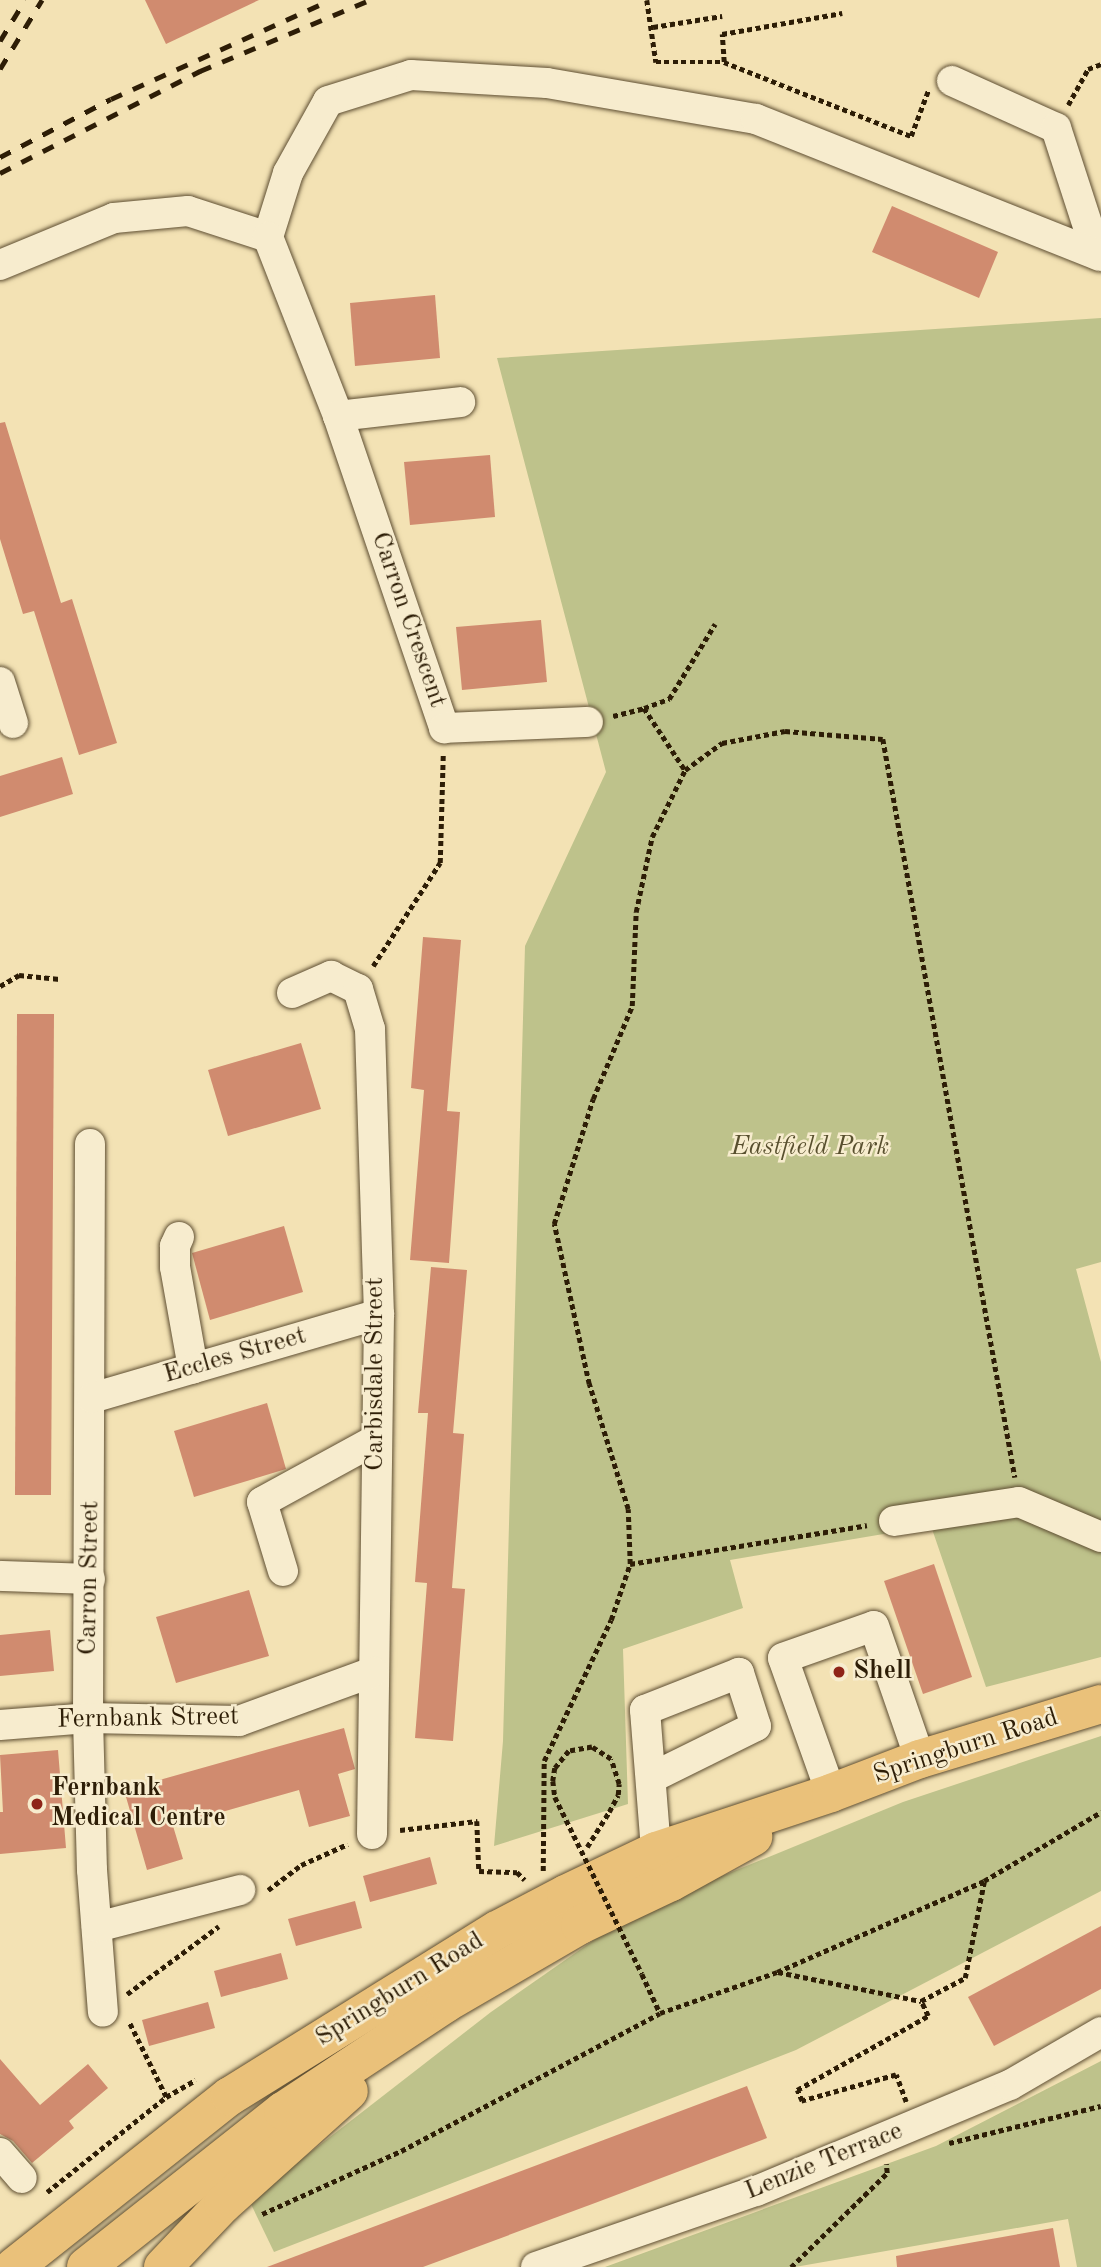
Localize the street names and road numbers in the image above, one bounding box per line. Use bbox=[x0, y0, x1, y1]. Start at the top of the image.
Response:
street label: Carron Crescent bbox=[363, 528, 453, 712]
street label: Carbisdale Street bbox=[360, 1277, 392, 1471]
street label: Eccles Street bbox=[160, 1321, 310, 1391]
street label: Carron Street bbox=[73, 1500, 107, 1656]
street label: Fernbank Street bbox=[57, 1702, 239, 1736]
street label: Springburn Road bbox=[870, 1702, 1062, 1792]
street label: Springburn Road bbox=[310, 1926, 490, 2054]
street label: Lenzie Terrace bbox=[741, 2116, 907, 2208]

